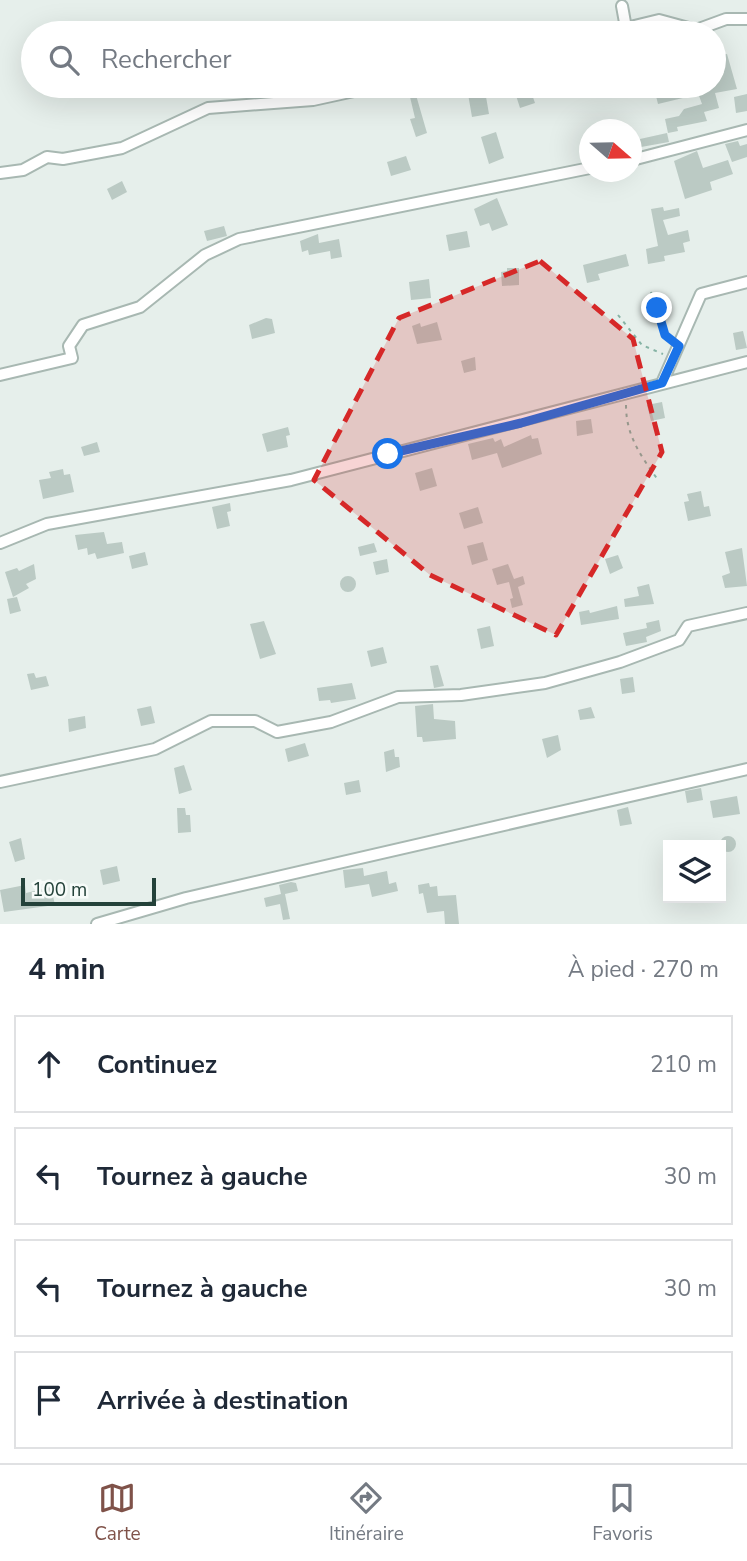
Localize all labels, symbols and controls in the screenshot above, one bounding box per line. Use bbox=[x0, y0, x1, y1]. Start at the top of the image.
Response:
search box bbox=[21, 21, 726, 98]
icon: search bbox=[45, 41, 83, 79]
text: Rechercher bbox=[101, 42, 232, 77]
north arrow bbox=[579, 119, 642, 182]
route end bbox=[641, 292, 672, 323]
route start bbox=[372, 438, 403, 469]
map controls bbox=[663, 840, 726, 903]
button: layers bbox=[663, 840, 726, 903]
scale bar bbox=[21, 875, 156, 907]
text: 100 m bbox=[32, 877, 87, 903]
text: 4 min bbox=[28, 949, 106, 990]
text: À pied · 270 m bbox=[568, 954, 719, 985]
icon: ahead bbox=[30, 1045, 68, 1083]
text: Continuez bbox=[97, 1047, 217, 1082]
text: 210 m bbox=[650, 1049, 717, 1080]
icon: left bbox=[30, 1157, 68, 1195]
text: Tournez à gauche bbox=[97, 1159, 308, 1194]
text: 30 m bbox=[664, 1161, 717, 1192]
icon: left bbox=[30, 1269, 68, 1307]
text: Tournez à gauche bbox=[97, 1271, 308, 1306]
text: 30 m bbox=[664, 1273, 717, 1304]
icon: arrive bbox=[30, 1381, 68, 1419]
text: Arrivée à destination bbox=[97, 1383, 348, 1418]
tab: Carte bbox=[94, 1479, 141, 1547]
tab: Itinéraire bbox=[329, 1479, 404, 1547]
tab: Favoris bbox=[592, 1479, 653, 1547]

